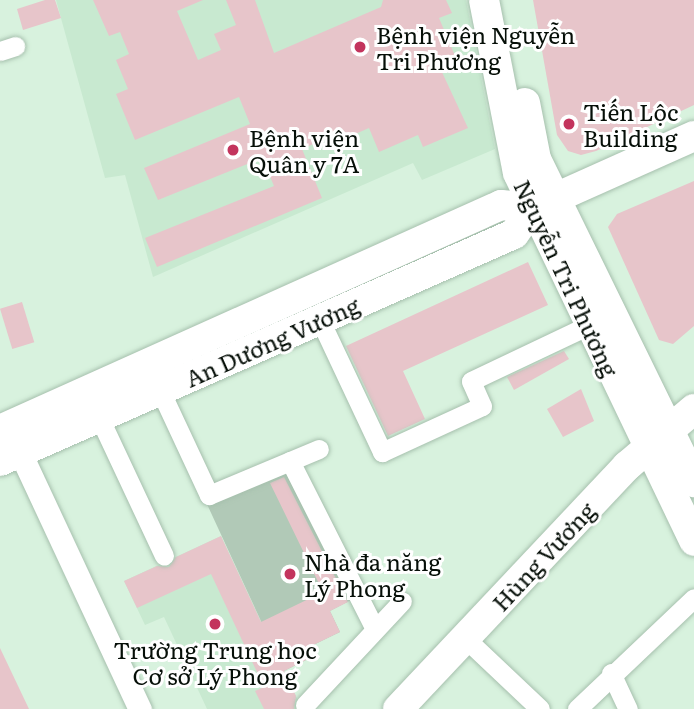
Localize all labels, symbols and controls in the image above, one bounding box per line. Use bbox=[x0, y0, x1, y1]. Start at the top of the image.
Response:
place label: Bệnh viện Nguyễn Tri Phương bbox=[376, 20, 575, 74]
marker: Bệnh viện Nguyễn Tri Phương bbox=[350, 37, 370, 57]
place label: Tiến Lộc Building bbox=[583, 97, 679, 151]
marker: Tiến Lộc Building bbox=[561, 116, 577, 132]
place label: Bệnh viện Quân y 7A bbox=[249, 123, 359, 177]
marker: Bệnh viện Quân y 7A bbox=[223, 140, 243, 160]
street label: Nguyễn Tri Phương bbox=[509, 175, 625, 381]
street label: An Dương Vương bbox=[181, 290, 363, 392]
street label: Hùng Vương bbox=[486, 496, 600, 616]
place label: Nhà đa năng Lý Phong bbox=[304, 547, 441, 601]
marker: Nhà đa năng Lý Phong bbox=[282, 566, 298, 582]
marker: Trường Trung học Cơ sở Lý Phong bbox=[207, 616, 223, 632]
place label: Trường Trung học Cơ sở Lý Phong bbox=[113, 635, 317, 689]

